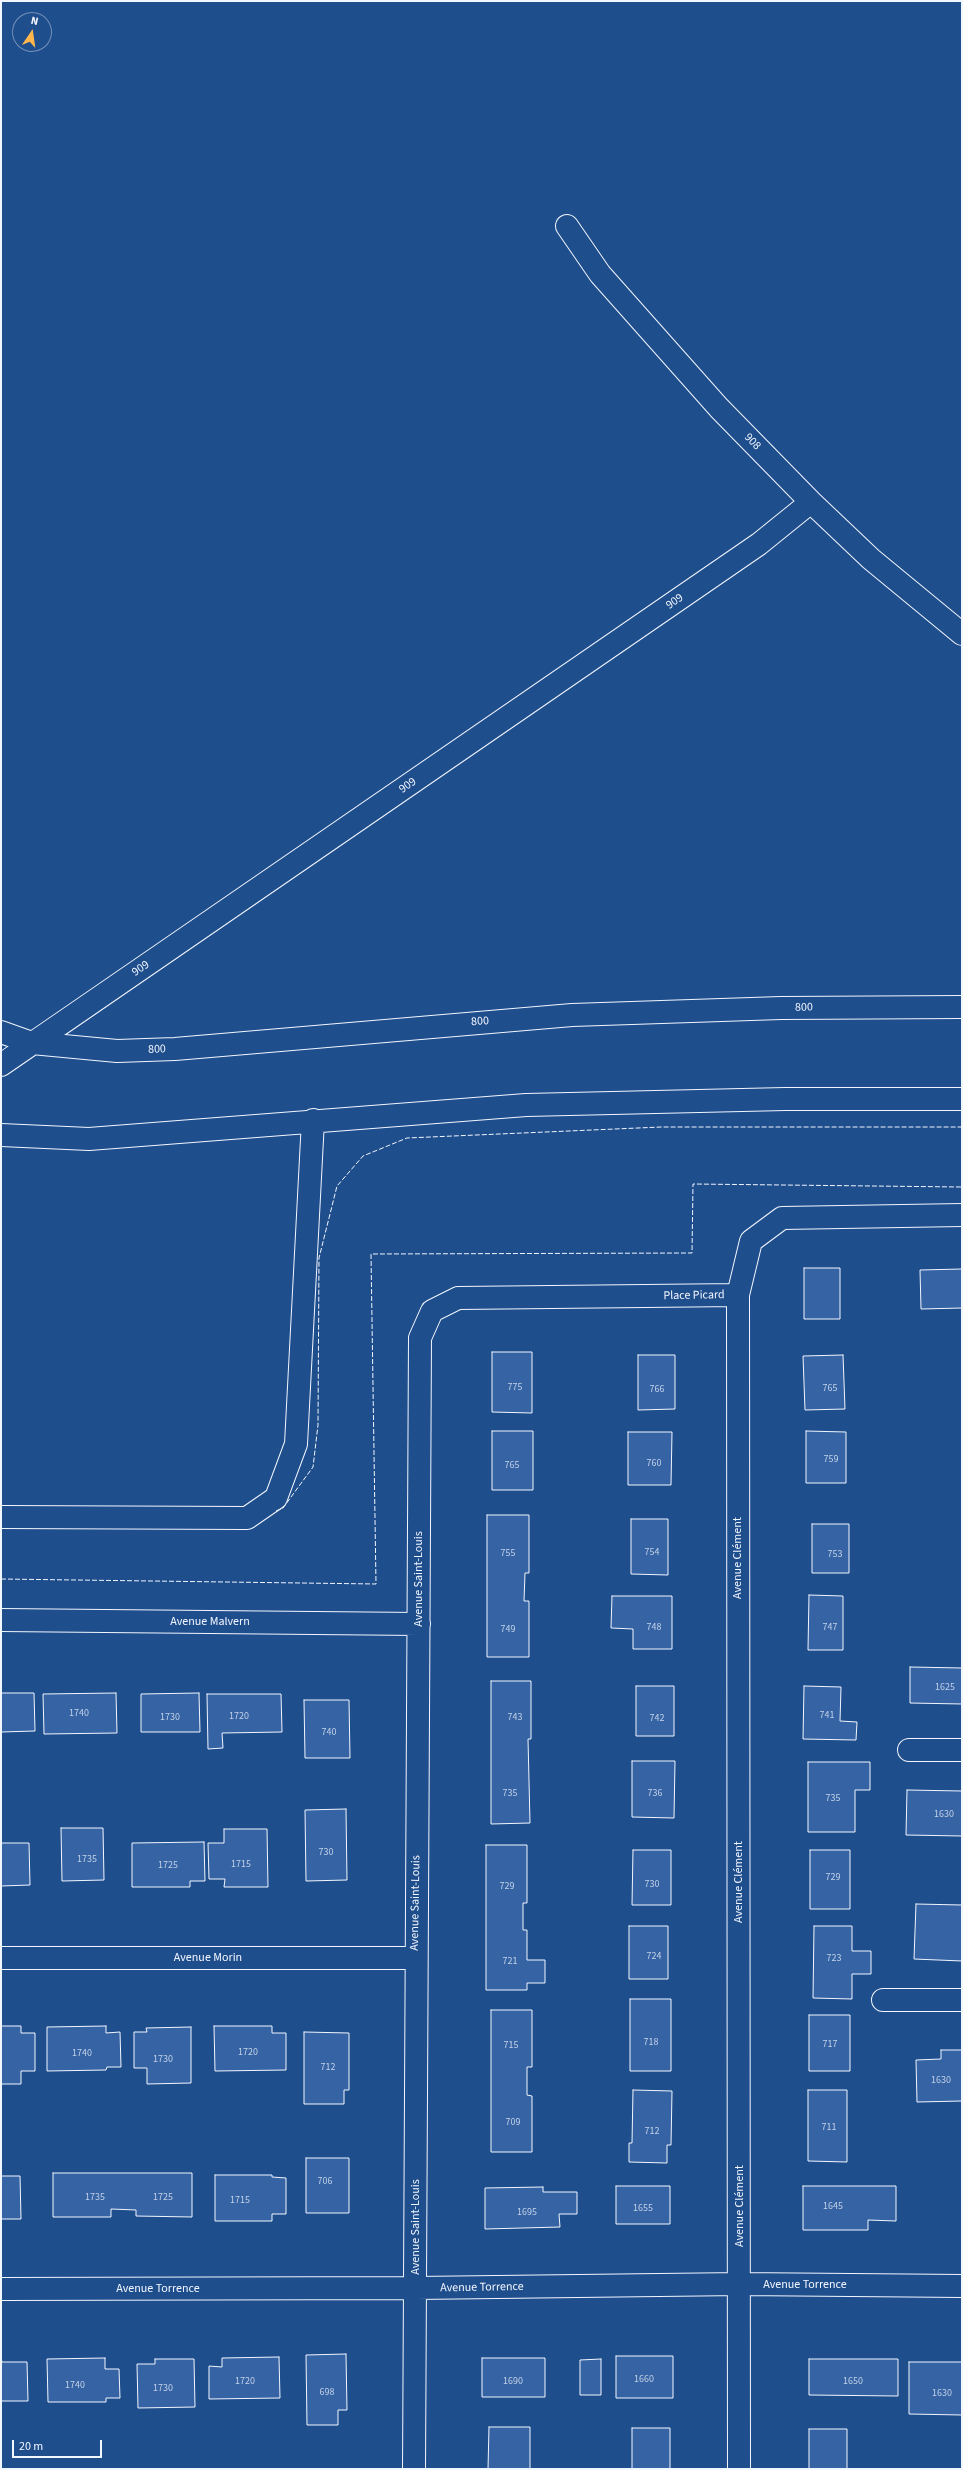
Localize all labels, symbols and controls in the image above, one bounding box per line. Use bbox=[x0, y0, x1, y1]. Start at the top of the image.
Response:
north arrow bbox=[12, 12, 52, 52]
text: N bbox=[29, 13, 40, 29]
street label: 908 bbox=[741, 431, 763, 453]
street label: 909 bbox=[664, 591, 686, 613]
street label: 909 bbox=[397, 775, 419, 797]
street label: 909 bbox=[130, 958, 152, 980]
street label: 800 bbox=[795, 1001, 813, 1015]
street label: 800 bbox=[471, 1014, 489, 1030]
street label: 800 bbox=[148, 1042, 166, 1058]
street label: Place Picard bbox=[663, 1288, 725, 1304]
house number: 775 bbox=[508, 1382, 522, 1394]
house number: 765 bbox=[823, 1383, 837, 1395]
house number: 766 bbox=[650, 1384, 664, 1396]
house number: 759 bbox=[824, 1454, 838, 1466]
house number: 760 bbox=[647, 1458, 661, 1470]
house number: 765 bbox=[505, 1460, 519, 1472]
street label: Avenue Clément bbox=[731, 1517, 745, 1599]
street label: Avenue Saint-Louis bbox=[412, 1531, 426, 1627]
house number: 754 bbox=[645, 1547, 659, 1559]
house number: 755 bbox=[501, 1548, 515, 1560]
house number: 753 bbox=[828, 1549, 842, 1561]
street label: Avenue Malvern bbox=[170, 1615, 250, 1629]
house number: 748 bbox=[647, 1622, 661, 1634]
house number: 747 bbox=[823, 1622, 837, 1634]
house number: 749 bbox=[501, 1624, 515, 1636]
house number: 1625 bbox=[935, 1682, 955, 1694]
house number: 1740 bbox=[69, 1708, 89, 1720]
house number: 741 bbox=[820, 1710, 834, 1722]
house number: 1720 bbox=[229, 1711, 249, 1723]
house number: 1730 bbox=[160, 1712, 180, 1724]
house number: 743 bbox=[508, 1712, 522, 1724]
house number: 742 bbox=[650, 1713, 664, 1725]
house number: 740 bbox=[322, 1727, 336, 1739]
house number: 735 bbox=[503, 1788, 517, 1800]
house number: 736 bbox=[648, 1788, 662, 1800]
house number: 735 bbox=[826, 1793, 840, 1805]
house number: 1630 bbox=[934, 1809, 954, 1821]
street label: Avenue Clément bbox=[732, 1841, 746, 1923]
house number: 730 bbox=[319, 1847, 333, 1859]
house number: 1735 bbox=[77, 1854, 97, 1866]
street label: Avenue Saint-Louis bbox=[408, 1855, 424, 1951]
house number: 1715 bbox=[231, 1859, 251, 1871]
house number: 1725 bbox=[158, 1860, 178, 1872]
house number: 729 bbox=[826, 1872, 840, 1884]
house number: 730 bbox=[645, 1879, 659, 1891]
house number: 729 bbox=[500, 1881, 514, 1893]
street label: Avenue Morin bbox=[174, 1951, 242, 1965]
house number: 724 bbox=[647, 1951, 661, 1963]
house number: 723 bbox=[827, 1953, 841, 1965]
house number: 721 bbox=[503, 1956, 517, 1968]
house number: 718 bbox=[644, 2037, 658, 2049]
house number: 717 bbox=[823, 2039, 837, 2051]
house number: 715 bbox=[504, 2040, 518, 2052]
house number: 1720 bbox=[238, 2047, 258, 2059]
house number: 1740 bbox=[72, 2048, 92, 2060]
house number: 1730 bbox=[153, 2054, 173, 2066]
house number: 712 bbox=[321, 2062, 335, 2074]
house number: 1630 bbox=[931, 2075, 951, 2087]
house number: 709 bbox=[506, 2117, 520, 2129]
house number: 711 bbox=[822, 2122, 836, 2134]
house number: 712 bbox=[645, 2126, 659, 2138]
street label: Avenue Clément bbox=[733, 2165, 747, 2247]
house number: 706 bbox=[318, 2176, 332, 2188]
street label: Avenue Saint-Louis bbox=[409, 2179, 423, 2275]
house number: 1735 bbox=[85, 2192, 105, 2204]
house number: 1725 bbox=[153, 2192, 173, 2204]
house number: 1715 bbox=[230, 2195, 250, 2207]
house number: 1645 bbox=[823, 2201, 843, 2213]
house number: 1655 bbox=[633, 2203, 653, 2215]
house number: 1695 bbox=[517, 2207, 537, 2219]
street label: Avenue Torrence bbox=[763, 2278, 847, 2292]
street label: Avenue Torrence bbox=[440, 2280, 524, 2296]
street label: Avenue Torrence bbox=[116, 2282, 200, 2296]
house number: 1660 bbox=[634, 2374, 654, 2386]
house number: 1720 bbox=[235, 2376, 255, 2388]
house number: 1690 bbox=[503, 2376, 523, 2388]
house number: 1650 bbox=[843, 2376, 863, 2388]
house number: 1740 bbox=[65, 2380, 85, 2392]
house number: 1730 bbox=[153, 2383, 173, 2395]
house number: 698 bbox=[320, 2387, 334, 2399]
house number: 1630 bbox=[932, 2388, 952, 2400]
scale bar bbox=[14, 2432, 104, 2458]
text: 20 m bbox=[19, 2438, 43, 2455]

